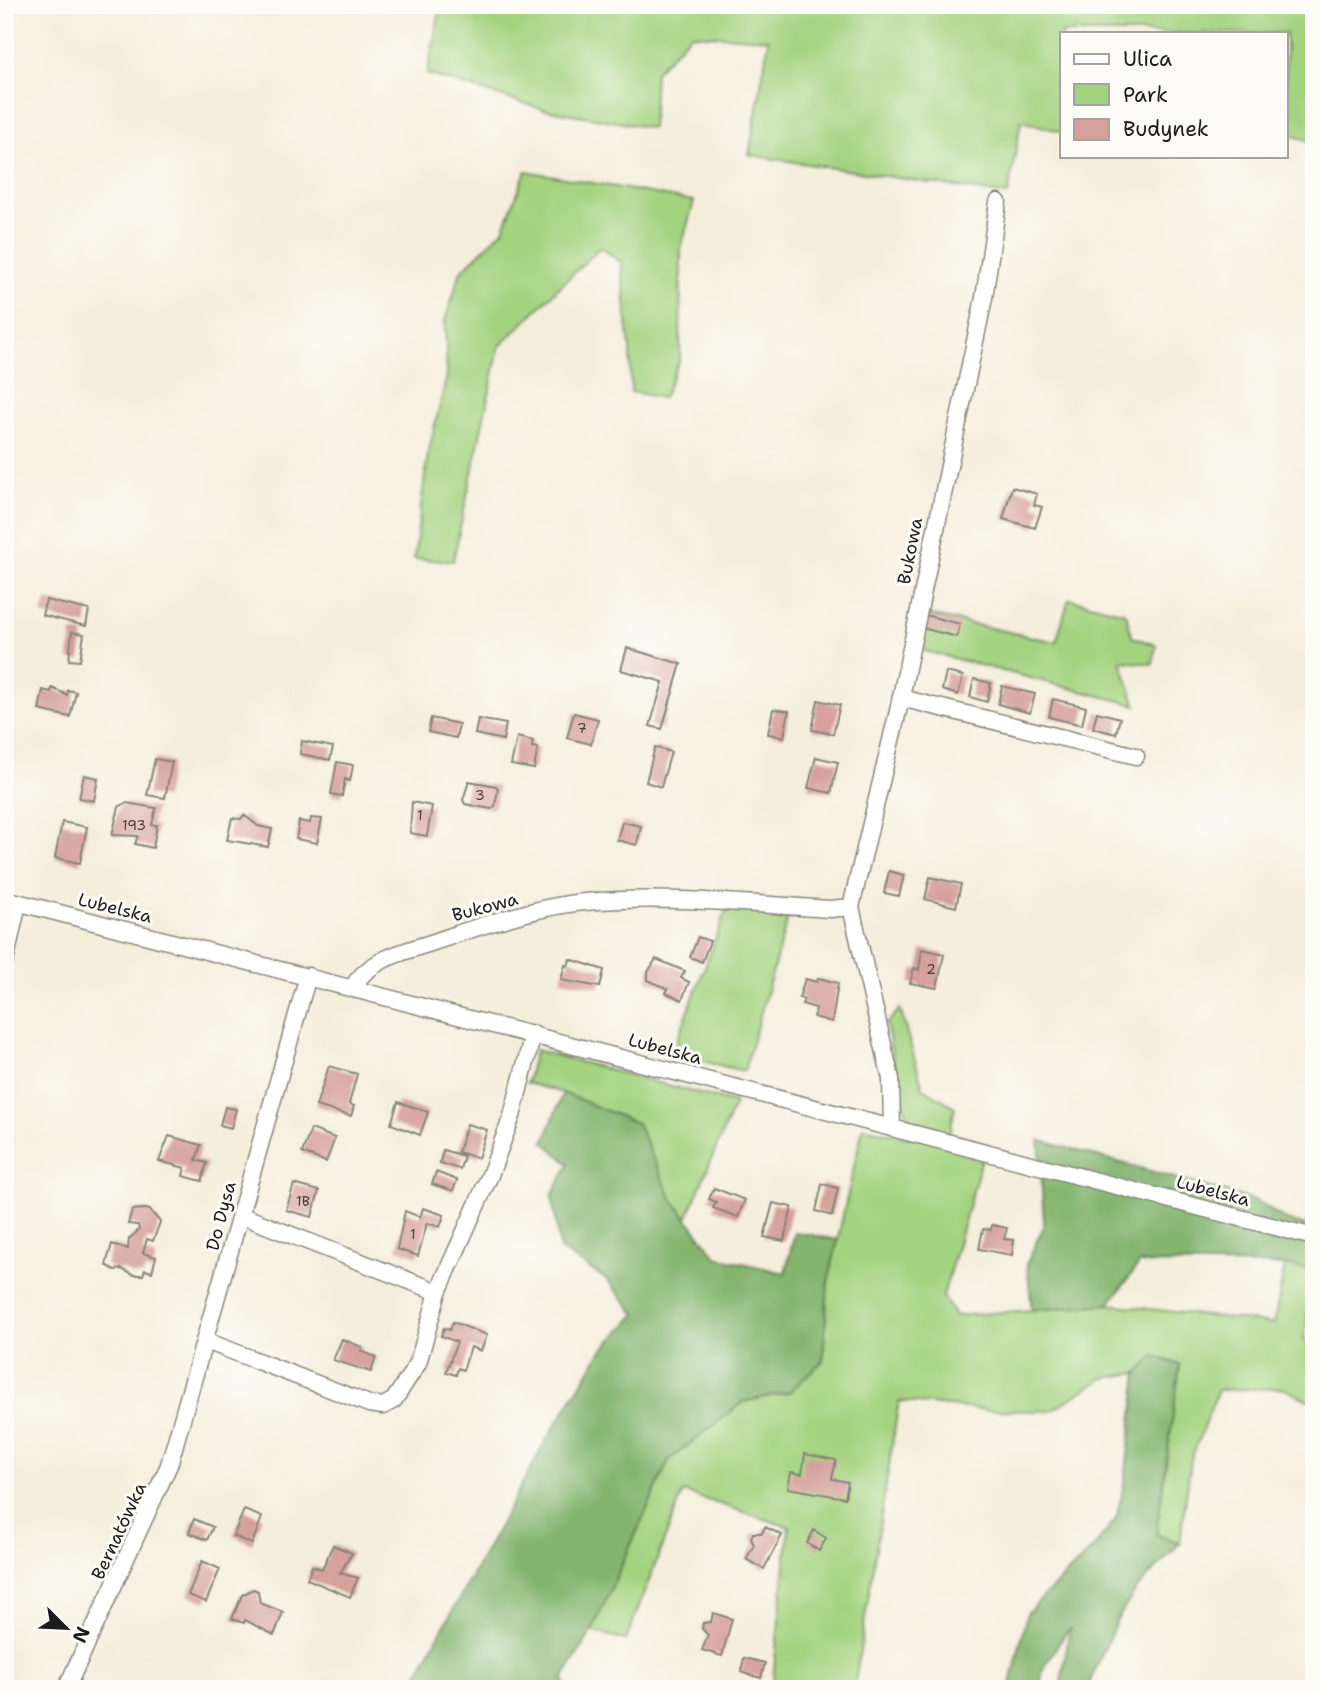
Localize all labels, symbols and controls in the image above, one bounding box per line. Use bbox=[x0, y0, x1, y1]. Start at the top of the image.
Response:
legend bbox=[1060, 32, 1288, 158]
text: Ulica bbox=[1123, 45, 1172, 73]
text: Park bbox=[1123, 81, 1168, 109]
text: Budynek bbox=[1123, 115, 1209, 143]
street label: Bukowa bbox=[892, 516, 928, 586]
house number: 7 bbox=[577, 719, 587, 737]
house number: 3 bbox=[475, 786, 485, 804]
house number: 1 bbox=[417, 806, 423, 824]
house number: 193 bbox=[122, 816, 146, 834]
street label: Lubelska bbox=[76, 887, 154, 929]
street label: Bukowa bbox=[449, 887, 521, 927]
house number: 2 bbox=[926, 960, 936, 978]
street label: Lubelska bbox=[626, 1028, 704, 1070]
street label: Lubelska bbox=[1174, 1170, 1252, 1212]
street label: Do Dysa bbox=[200, 1179, 242, 1253]
house number: 1B bbox=[296, 1192, 310, 1210]
house number: 1 bbox=[410, 1225, 416, 1243]
street label: Bernatówka bbox=[86, 1479, 152, 1583]
north arrow bbox=[32, 1592, 102, 1662]
text: N bbox=[67, 1623, 96, 1647]

